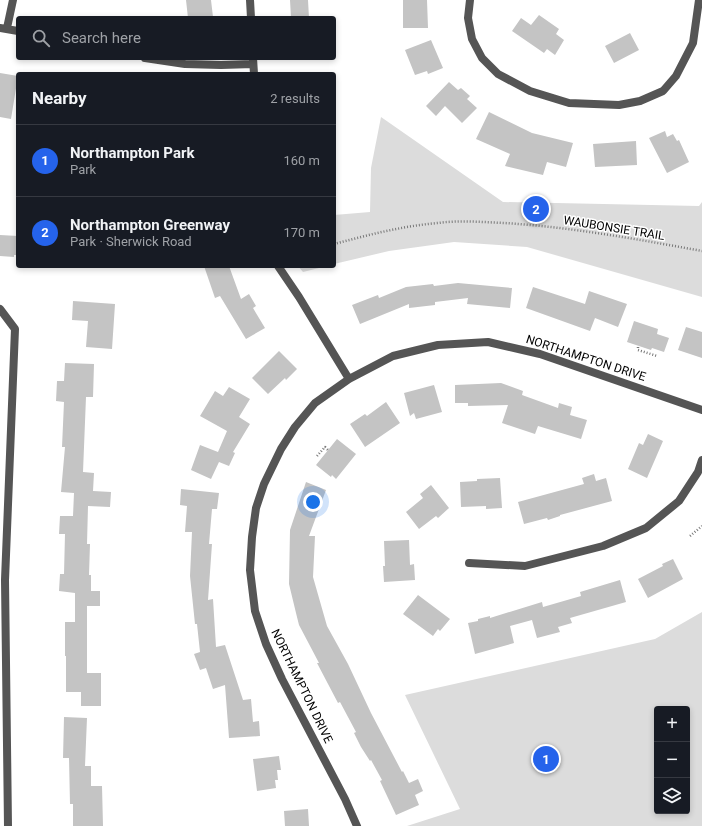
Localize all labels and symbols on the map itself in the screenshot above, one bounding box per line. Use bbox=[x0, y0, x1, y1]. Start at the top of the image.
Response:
pin: 2 bbox=[523, 194, 549, 224]
street label: WAUBONSIE TRAIL bbox=[562, 213, 666, 243]
street label: NORTHAMPTON DRIVE bbox=[524, 332, 648, 384]
your location bbox=[303, 492, 323, 512]
street label: NORTHAMPTON DRIVE bbox=[268, 627, 336, 746]
pin: 1 bbox=[533, 744, 559, 774]

